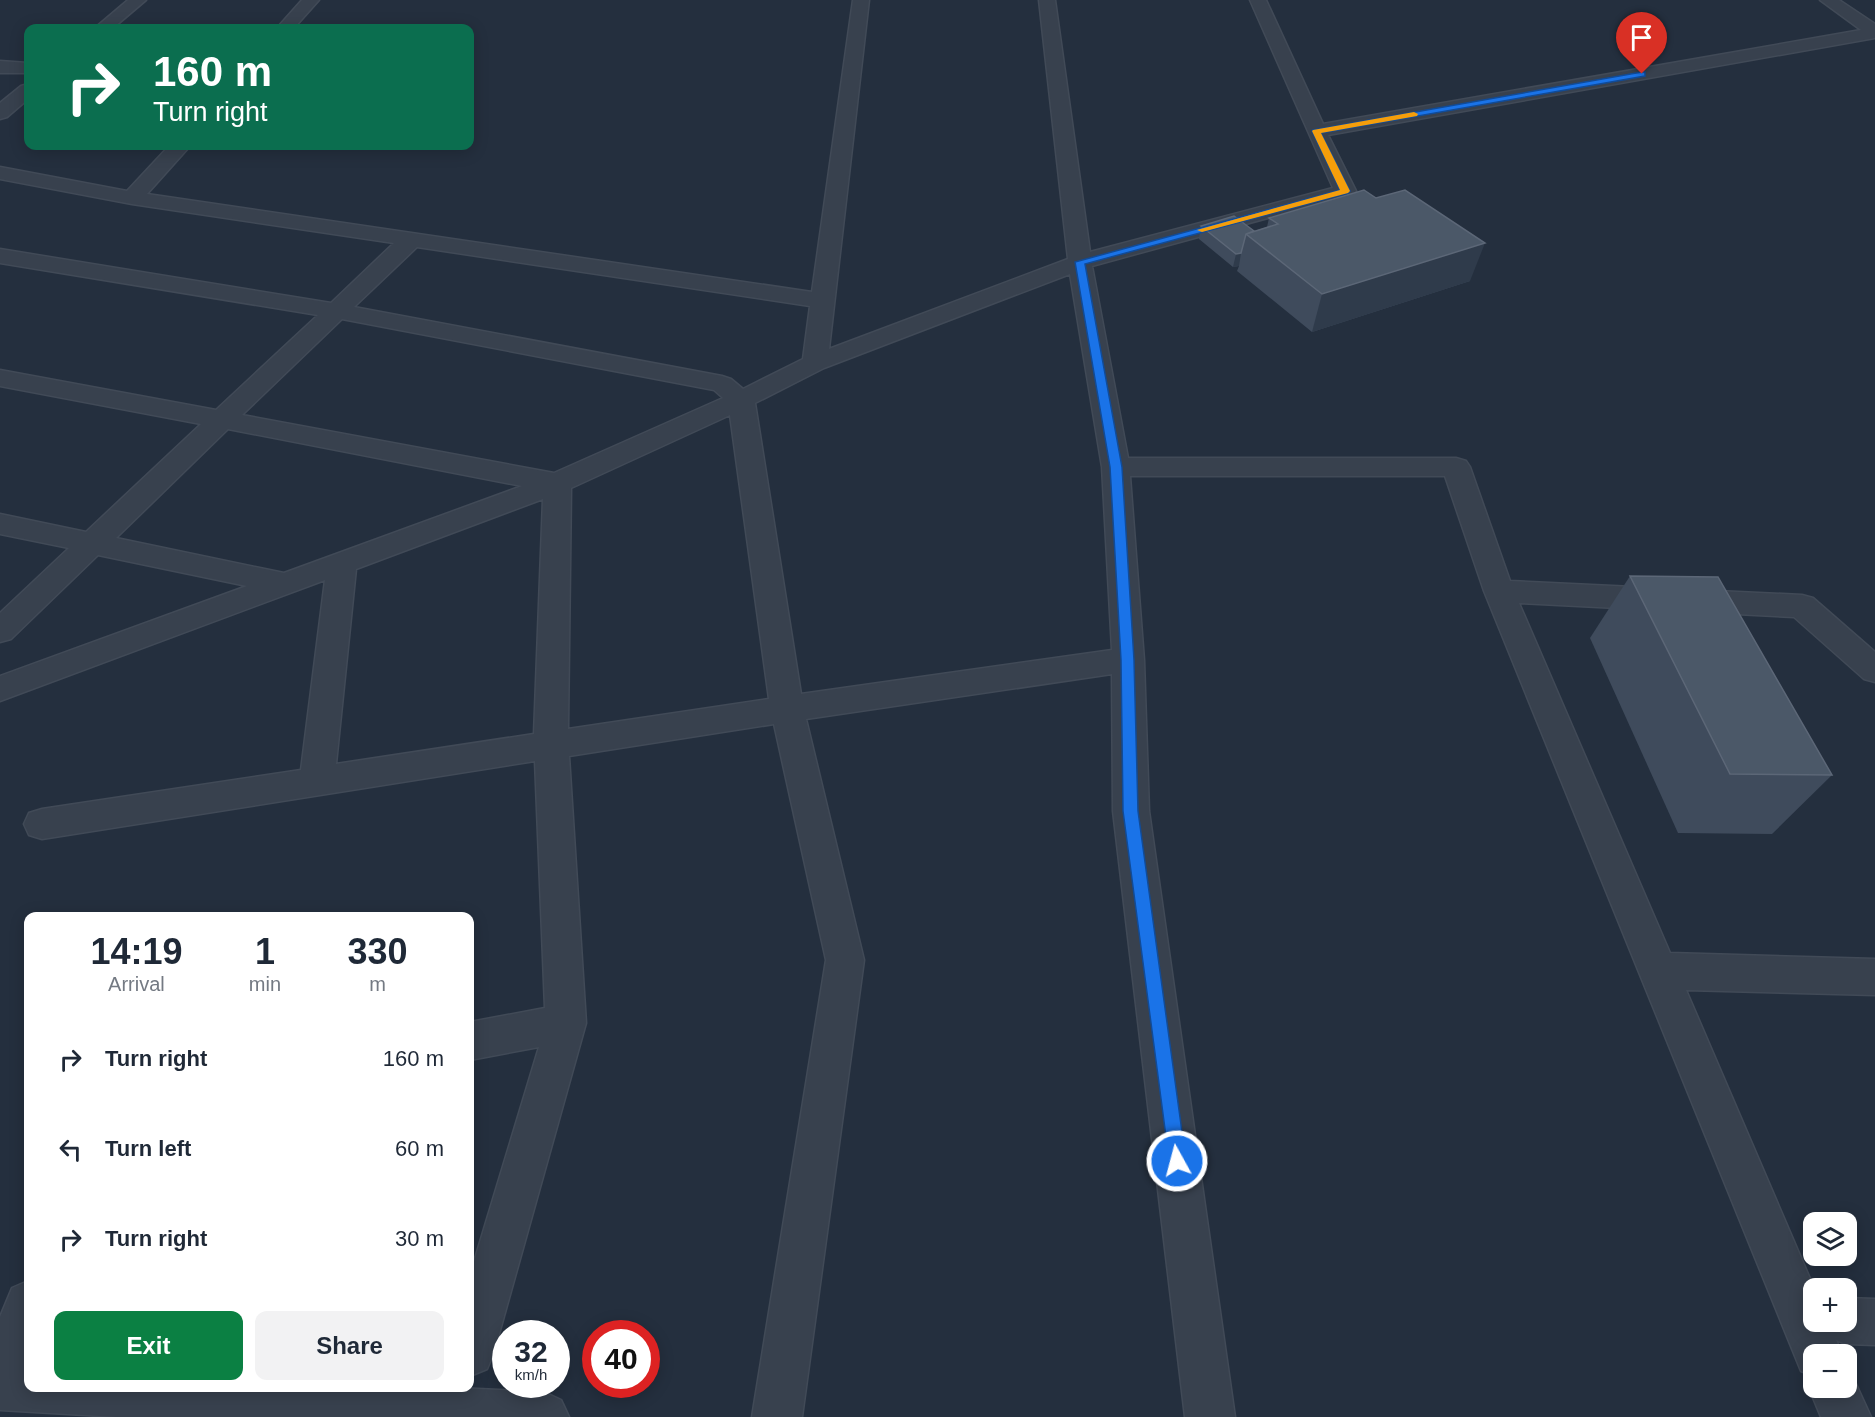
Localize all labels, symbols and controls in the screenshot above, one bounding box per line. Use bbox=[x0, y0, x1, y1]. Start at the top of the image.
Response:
pin bbox=[1616, 12, 1667, 74]
icon: arrive bbox=[1625, 21, 1658, 54]
icon: right bbox=[54, 48, 132, 126]
text: 160 m bbox=[153, 48, 272, 95]
text: Turn right bbox=[153, 97, 268, 127]
text: 14:19 bbox=[90, 931, 182, 972]
text: 1 bbox=[255, 931, 275, 972]
text: 330 bbox=[347, 931, 408, 972]
text: Arrival bbox=[108, 973, 165, 995]
text: min bbox=[249, 973, 281, 995]
text: m bbox=[369, 973, 386, 995]
icon: right bbox=[54, 1043, 87, 1076]
text: Turn right bbox=[105, 1046, 207, 1071]
text: 160 m bbox=[383, 1046, 444, 1071]
position arrow bbox=[1145, 1129, 1209, 1193]
icon: left bbox=[54, 1133, 87, 1166]
text: Turn left bbox=[105, 1136, 191, 1161]
text: 60 m bbox=[395, 1136, 444, 1161]
map controls bbox=[1803, 1212, 1857, 1398]
button: layers bbox=[1803, 1212, 1857, 1266]
icon: right bbox=[54, 1223, 87, 1256]
text: Turn right bbox=[105, 1226, 207, 1251]
text: 30 m bbox=[395, 1226, 444, 1251]
button: + bbox=[1803, 1278, 1857, 1332]
button: Exit bbox=[54, 1311, 243, 1380]
button: Share bbox=[255, 1311, 444, 1380]
speed limit sign: 40 bbox=[582, 1320, 660, 1398]
text: 32 bbox=[514, 1335, 548, 1368]
button: − bbox=[1803, 1344, 1857, 1398]
text: km/h bbox=[515, 1366, 547, 1383]

